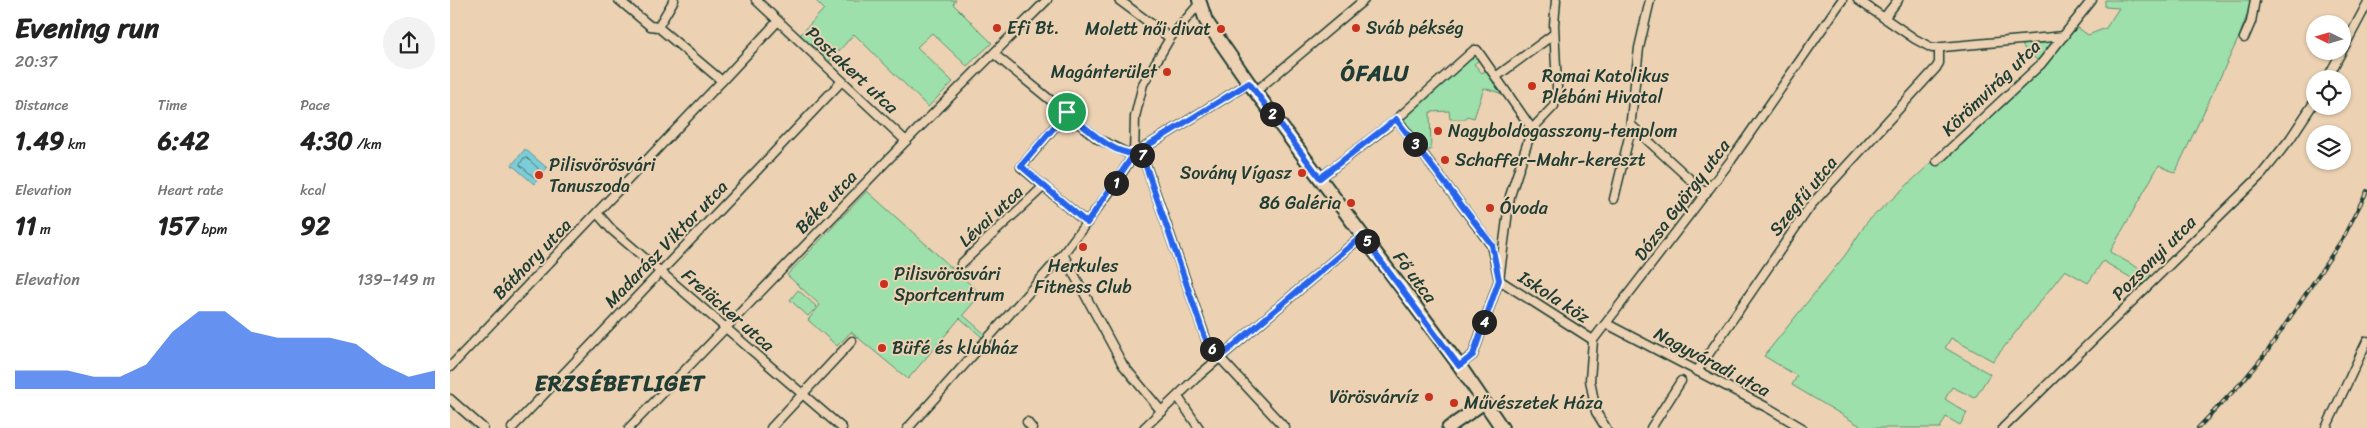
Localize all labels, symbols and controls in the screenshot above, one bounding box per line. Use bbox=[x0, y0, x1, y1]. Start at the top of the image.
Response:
text: Evening run bbox=[15, 3, 159, 52]
place label: Efi Bt. bbox=[1007, 12, 1060, 44]
place label: Sváb pékség bbox=[1366, 12, 1464, 44]
place label: Molett női divat bbox=[1085, 13, 1211, 45]
north arrow bbox=[2306, 15, 2351, 60]
map controls bbox=[2306, 15, 2351, 170]
button: share bbox=[383, 17, 435, 69]
street label: Postakert utca bbox=[798, 18, 907, 123]
marker: Efi Bt. bbox=[991, 22, 1003, 34]
marker: Sváb pékség bbox=[1350, 22, 1362, 34]
marker: Molett női divat bbox=[1215, 23, 1227, 35]
street label: Körömvirág utca bbox=[1934, 32, 2048, 144]
text: 20:37 bbox=[15, 47, 57, 76]
district label: ÓFALU bbox=[1341, 54, 1410, 93]
place label: Magánterület bbox=[1051, 56, 1158, 88]
place label: Romai Katolikus Plébáni Hivatal bbox=[1542, 60, 1670, 113]
marker: Magánterület bbox=[1161, 66, 1173, 78]
button: locate bbox=[2306, 70, 2351, 115]
marker: Romai Katolikus Plébáni Hivatal bbox=[1526, 80, 1538, 92]
pin bbox=[1046, 91, 1088, 133]
text: Distance bbox=[15, 93, 68, 118]
text: Time bbox=[158, 93, 187, 118]
text: Pace bbox=[300, 93, 330, 118]
icon: arrive bbox=[1053, 98, 1081, 126]
pin: 2 bbox=[1260, 102, 1284, 126]
text: 2 bbox=[1268, 102, 1277, 127]
place label: Nagyboldogasszony-templom bbox=[1448, 115, 1678, 147]
text: 1.49 bbox=[15, 118, 64, 163]
text: 6:42 bbox=[158, 118, 209, 163]
text: 4:30 bbox=[300, 118, 353, 163]
marker: Nagyboldogasszony-templom bbox=[1432, 125, 1444, 137]
button: layers bbox=[2306, 125, 2351, 170]
street label: Dózsa György utca bbox=[1625, 131, 1739, 268]
text: km bbox=[64, 132, 86, 157]
text: /km bbox=[353, 132, 382, 157]
pin: 3 bbox=[1402, 132, 1428, 156]
text: 3 bbox=[1412, 132, 1419, 157]
pin: 7 bbox=[1130, 142, 1154, 168]
text: 7 bbox=[1139, 143, 1147, 168]
place label: Schaffer–Mahr-kereszt bbox=[1455, 144, 1646, 176]
place label: Pilisvörösvári Tanuszoda bbox=[549, 149, 656, 202]
street label: Szegfű utca bbox=[1760, 149, 1846, 243]
marker: Schaffer–Mahr-kereszt bbox=[1439, 154, 1451, 166]
place label: Sovány Vígasz bbox=[1180, 157, 1292, 189]
street label: Béke utca bbox=[787, 162, 865, 242]
marker: Sovány Vígasz bbox=[1296, 167, 1308, 179]
marker: Pilisvörösvári Tanuszoda bbox=[533, 169, 545, 181]
pin: 1 bbox=[1104, 170, 1128, 196]
text: 1 bbox=[1113, 171, 1120, 196]
street label: Madarász Viktor utca bbox=[596, 172, 736, 316]
street label: Lévai utca bbox=[951, 177, 1031, 255]
text: Elevation bbox=[15, 178, 72, 203]
text: Heart rate bbox=[158, 178, 223, 203]
text: kcal bbox=[300, 178, 326, 203]
place label: 86 Galéria bbox=[1259, 187, 1341, 219]
place label: Óvoda bbox=[1500, 192, 1549, 224]
marker: 86 Galéria bbox=[1345, 197, 1357, 209]
marker: Óvoda bbox=[1484, 202, 1496, 214]
text: 11 bbox=[15, 203, 36, 248]
text: 157 bbox=[158, 203, 198, 248]
text: 92 bbox=[300, 203, 330, 248]
street label: Pozsonyi utca bbox=[2104, 207, 2205, 308]
street label: Báthory utca bbox=[484, 211, 580, 307]
text: m bbox=[36, 217, 51, 242]
text: bpm bbox=[198, 217, 227, 242]
pin: 5 bbox=[1354, 228, 1380, 254]
text: 5 bbox=[1363, 229, 1372, 254]
marker: Herkules Fitness Club bbox=[1077, 241, 1089, 253]
street label: Fő utca bbox=[1384, 244, 1446, 311]
place label: Herkules Fitness Club bbox=[1034, 250, 1132, 303]
place label: Pilisvörösvári Sportcentrum bbox=[894, 258, 1005, 311]
street label: Freiäcker utca bbox=[674, 260, 783, 361]
street label: Iskola köz bbox=[1511, 261, 1597, 333]
text: Elevation bbox=[15, 265, 80, 294]
text: 139–149 m bbox=[357, 265, 435, 294]
marker: Pilisvörösvári Sportcentrum bbox=[878, 278, 890, 290]
pin: 4 bbox=[1472, 310, 1496, 334]
text: 4 bbox=[1480, 310, 1489, 335]
street label: Nagyváradi utca bbox=[1648, 318, 1777, 407]
place label: Büfé és klubház bbox=[892, 332, 1019, 364]
pin: 6 bbox=[1200, 336, 1224, 362]
text: 6 bbox=[1209, 337, 1216, 362]
marker: Büfé és klubház bbox=[876, 342, 888, 354]
district label: ERZSÉBETLIGET bbox=[535, 364, 706, 403]
place label: Vörösvárvíz bbox=[1329, 381, 1419, 413]
place label: Művészetek Háza bbox=[1464, 387, 1603, 419]
marker: Vörösvárvíz bbox=[1423, 391, 1435, 403]
marker: Művészetek Háza bbox=[1448, 397, 1460, 409]

